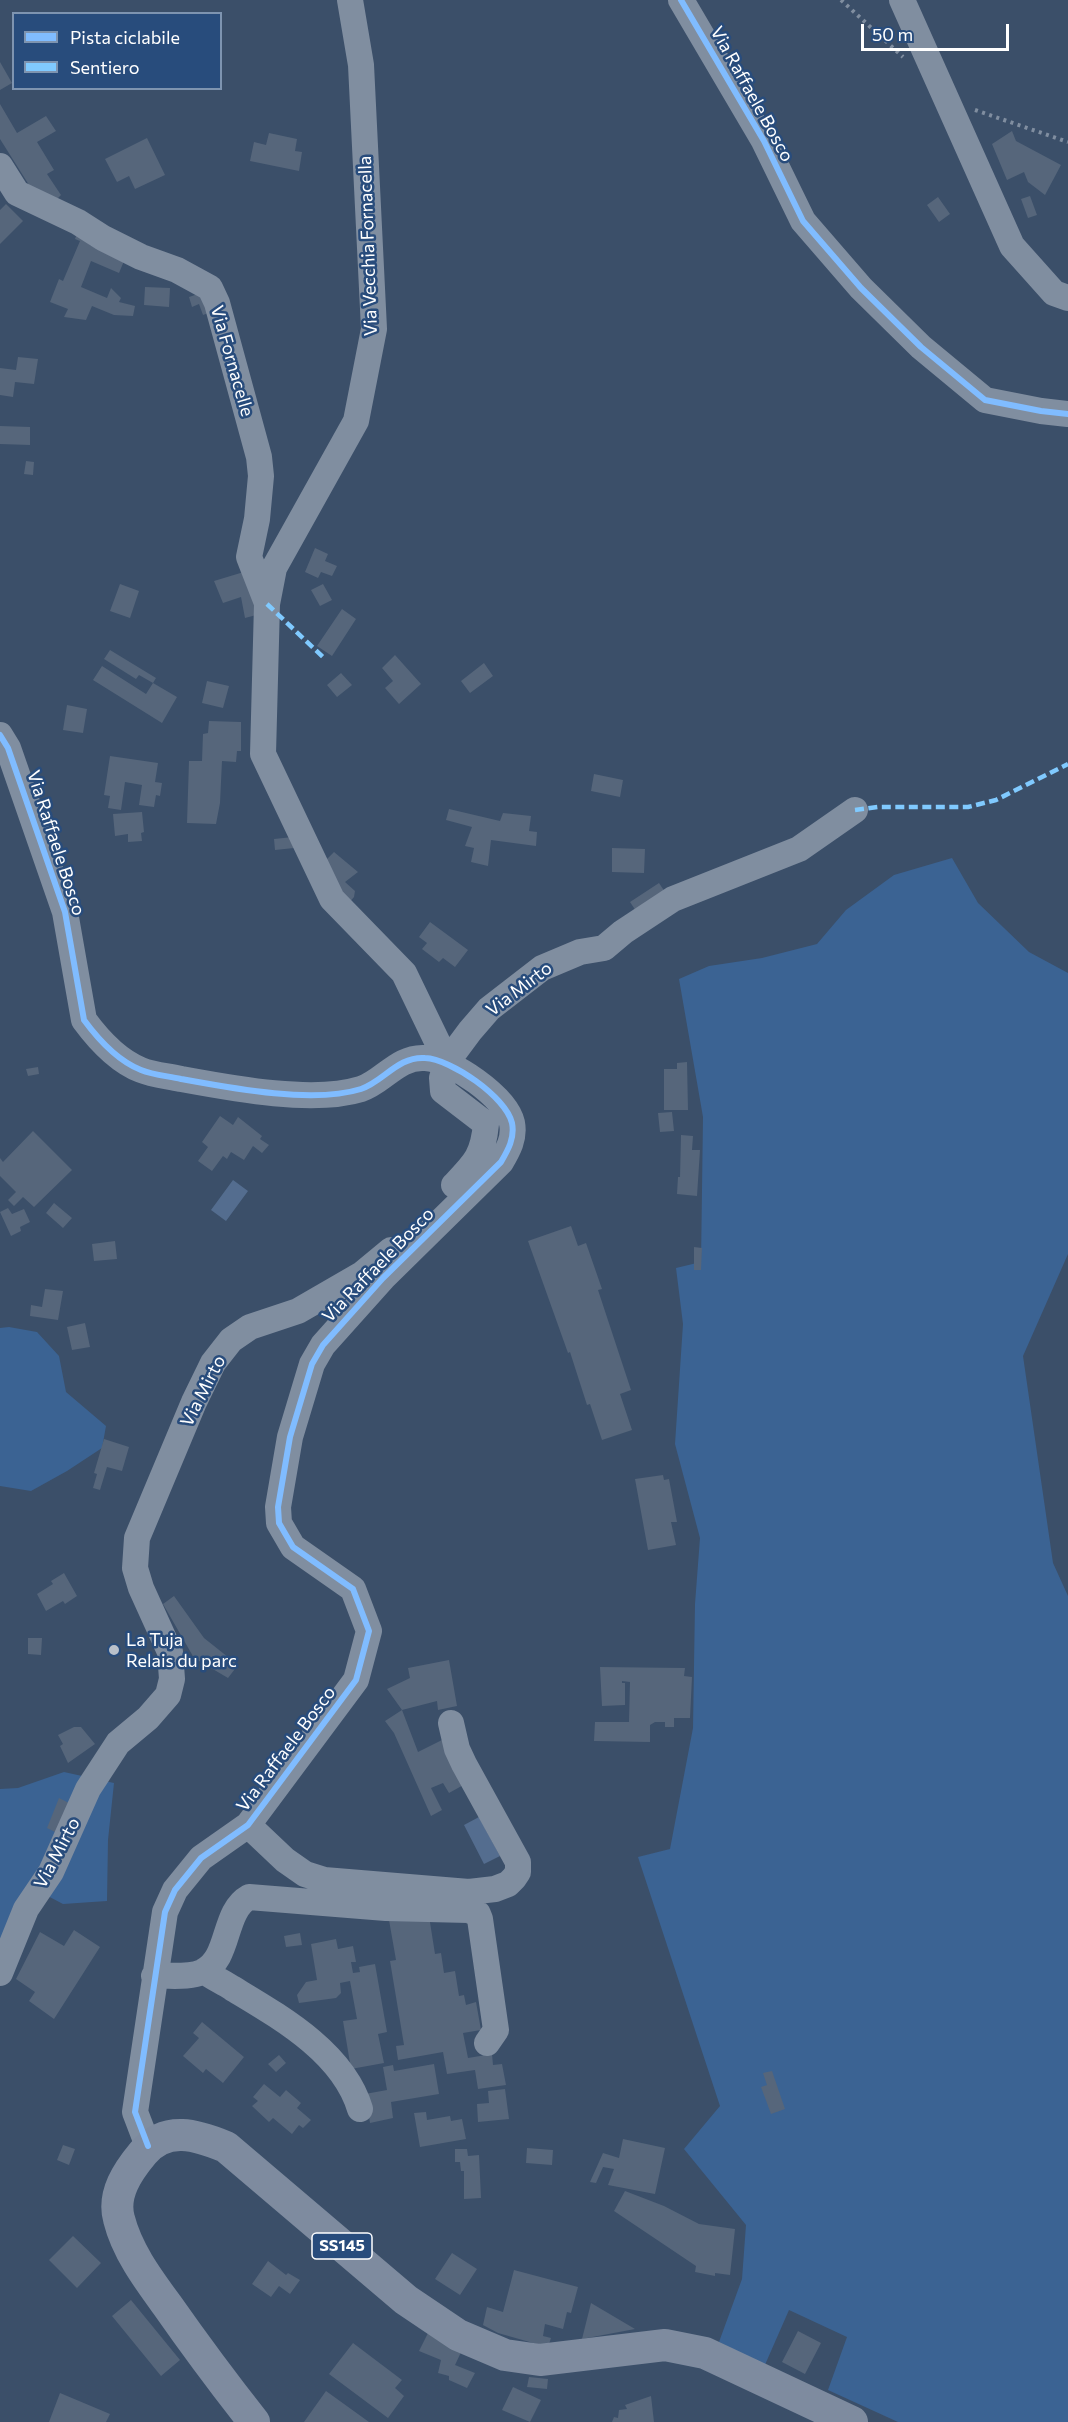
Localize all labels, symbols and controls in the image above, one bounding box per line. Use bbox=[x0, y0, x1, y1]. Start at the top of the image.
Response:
legend bbox=[12, 12, 222, 90]
scale bar bbox=[864, 12, 1012, 50]
street label: Via Raffaele Bosco bbox=[706, 23, 798, 165]
text: 50 m bbox=[872, 23, 913, 45]
text: Pista ciclabile bbox=[70, 26, 180, 48]
text: Sentiero bbox=[70, 56, 140, 78]
street label: Via Vecchia Fornacella bbox=[354, 155, 382, 337]
street label: Via Fornacelle bbox=[206, 303, 258, 419]
street label: Via Raffaele Bosco bbox=[22, 768, 90, 918]
street label: Via Mirto bbox=[482, 957, 556, 1021]
street label: Via Raffaele Bosco bbox=[318, 1203, 438, 1327]
street label: Via Mirto bbox=[176, 1352, 230, 1430]
place label: La Tuja Relais du parc bbox=[126, 1629, 237, 1672]
marker: La Tuja Relais du parc bbox=[107, 1643, 121, 1657]
street label: Via Raffaele Bosco bbox=[232, 1682, 340, 1816]
street label: Via Mirto bbox=[29, 1814, 85, 1892]
road number: SS145 bbox=[312, 2233, 372, 2259]

